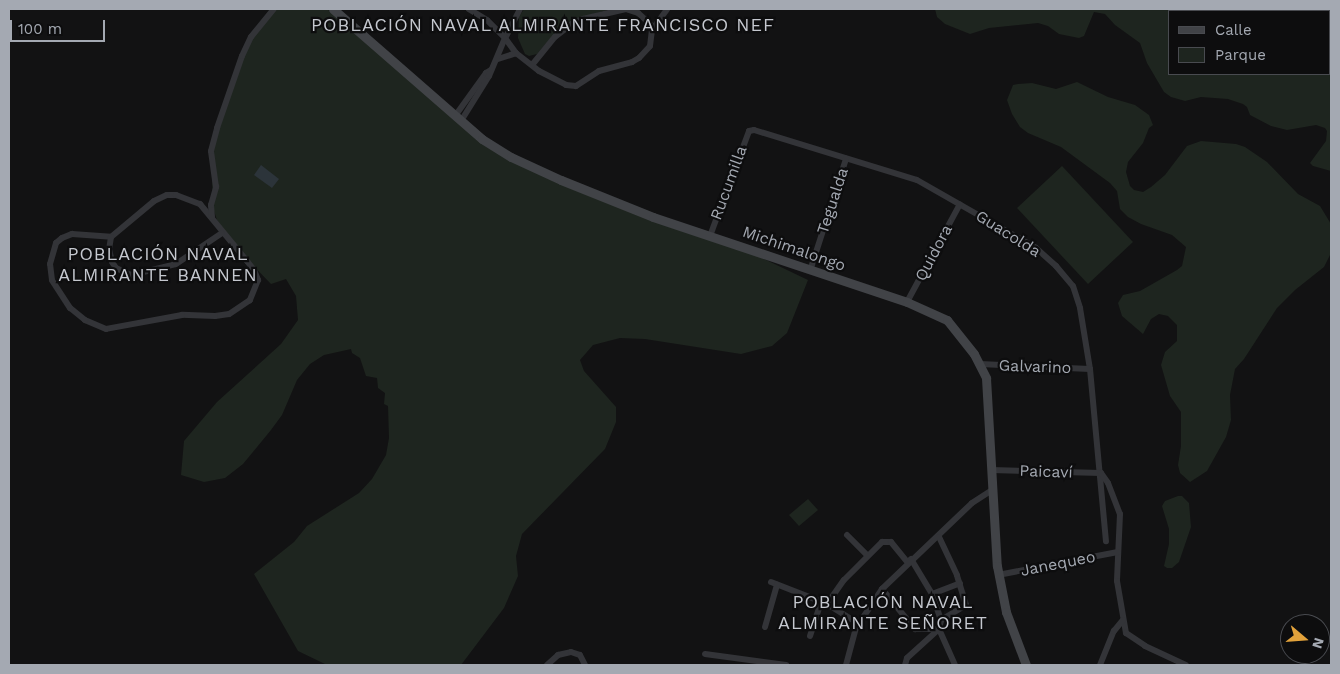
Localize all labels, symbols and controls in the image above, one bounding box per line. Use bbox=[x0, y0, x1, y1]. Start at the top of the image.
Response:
scale bar bbox=[12, 10, 108, 42]
legend bbox=[1168, 10, 1330, 75]
district label: POBLACIÓN NAVAL ALMIRANTE FRANCISCO NEF bbox=[306, 14, 780, 36]
text: 100 m bbox=[18, 20, 62, 38]
text: Calle bbox=[1215, 21, 1252, 39]
text: Parque bbox=[1215, 46, 1266, 64]
street label: Rucumilla bbox=[707, 143, 751, 223]
street label: Tegualda bbox=[813, 165, 853, 237]
street label: Guacolda bbox=[972, 207, 1044, 261]
street label: Michimalongo bbox=[740, 222, 848, 276]
street label: Quidora bbox=[911, 222, 957, 284]
district label: POBLACIÓN NAVAL ALMIRANTE BANNEN bbox=[56, 244, 260, 286]
street label: Galvarino bbox=[998, 356, 1072, 378]
street label: Paicaví bbox=[1019, 461, 1073, 483]
street label: Janequeo bbox=[1019, 547, 1097, 581]
district label: POBLACIÓN NAVAL ALMIRANTE SEÑORET bbox=[776, 592, 990, 634]
north arrow bbox=[1280, 614, 1330, 664]
text: N bbox=[1309, 636, 1328, 651]

